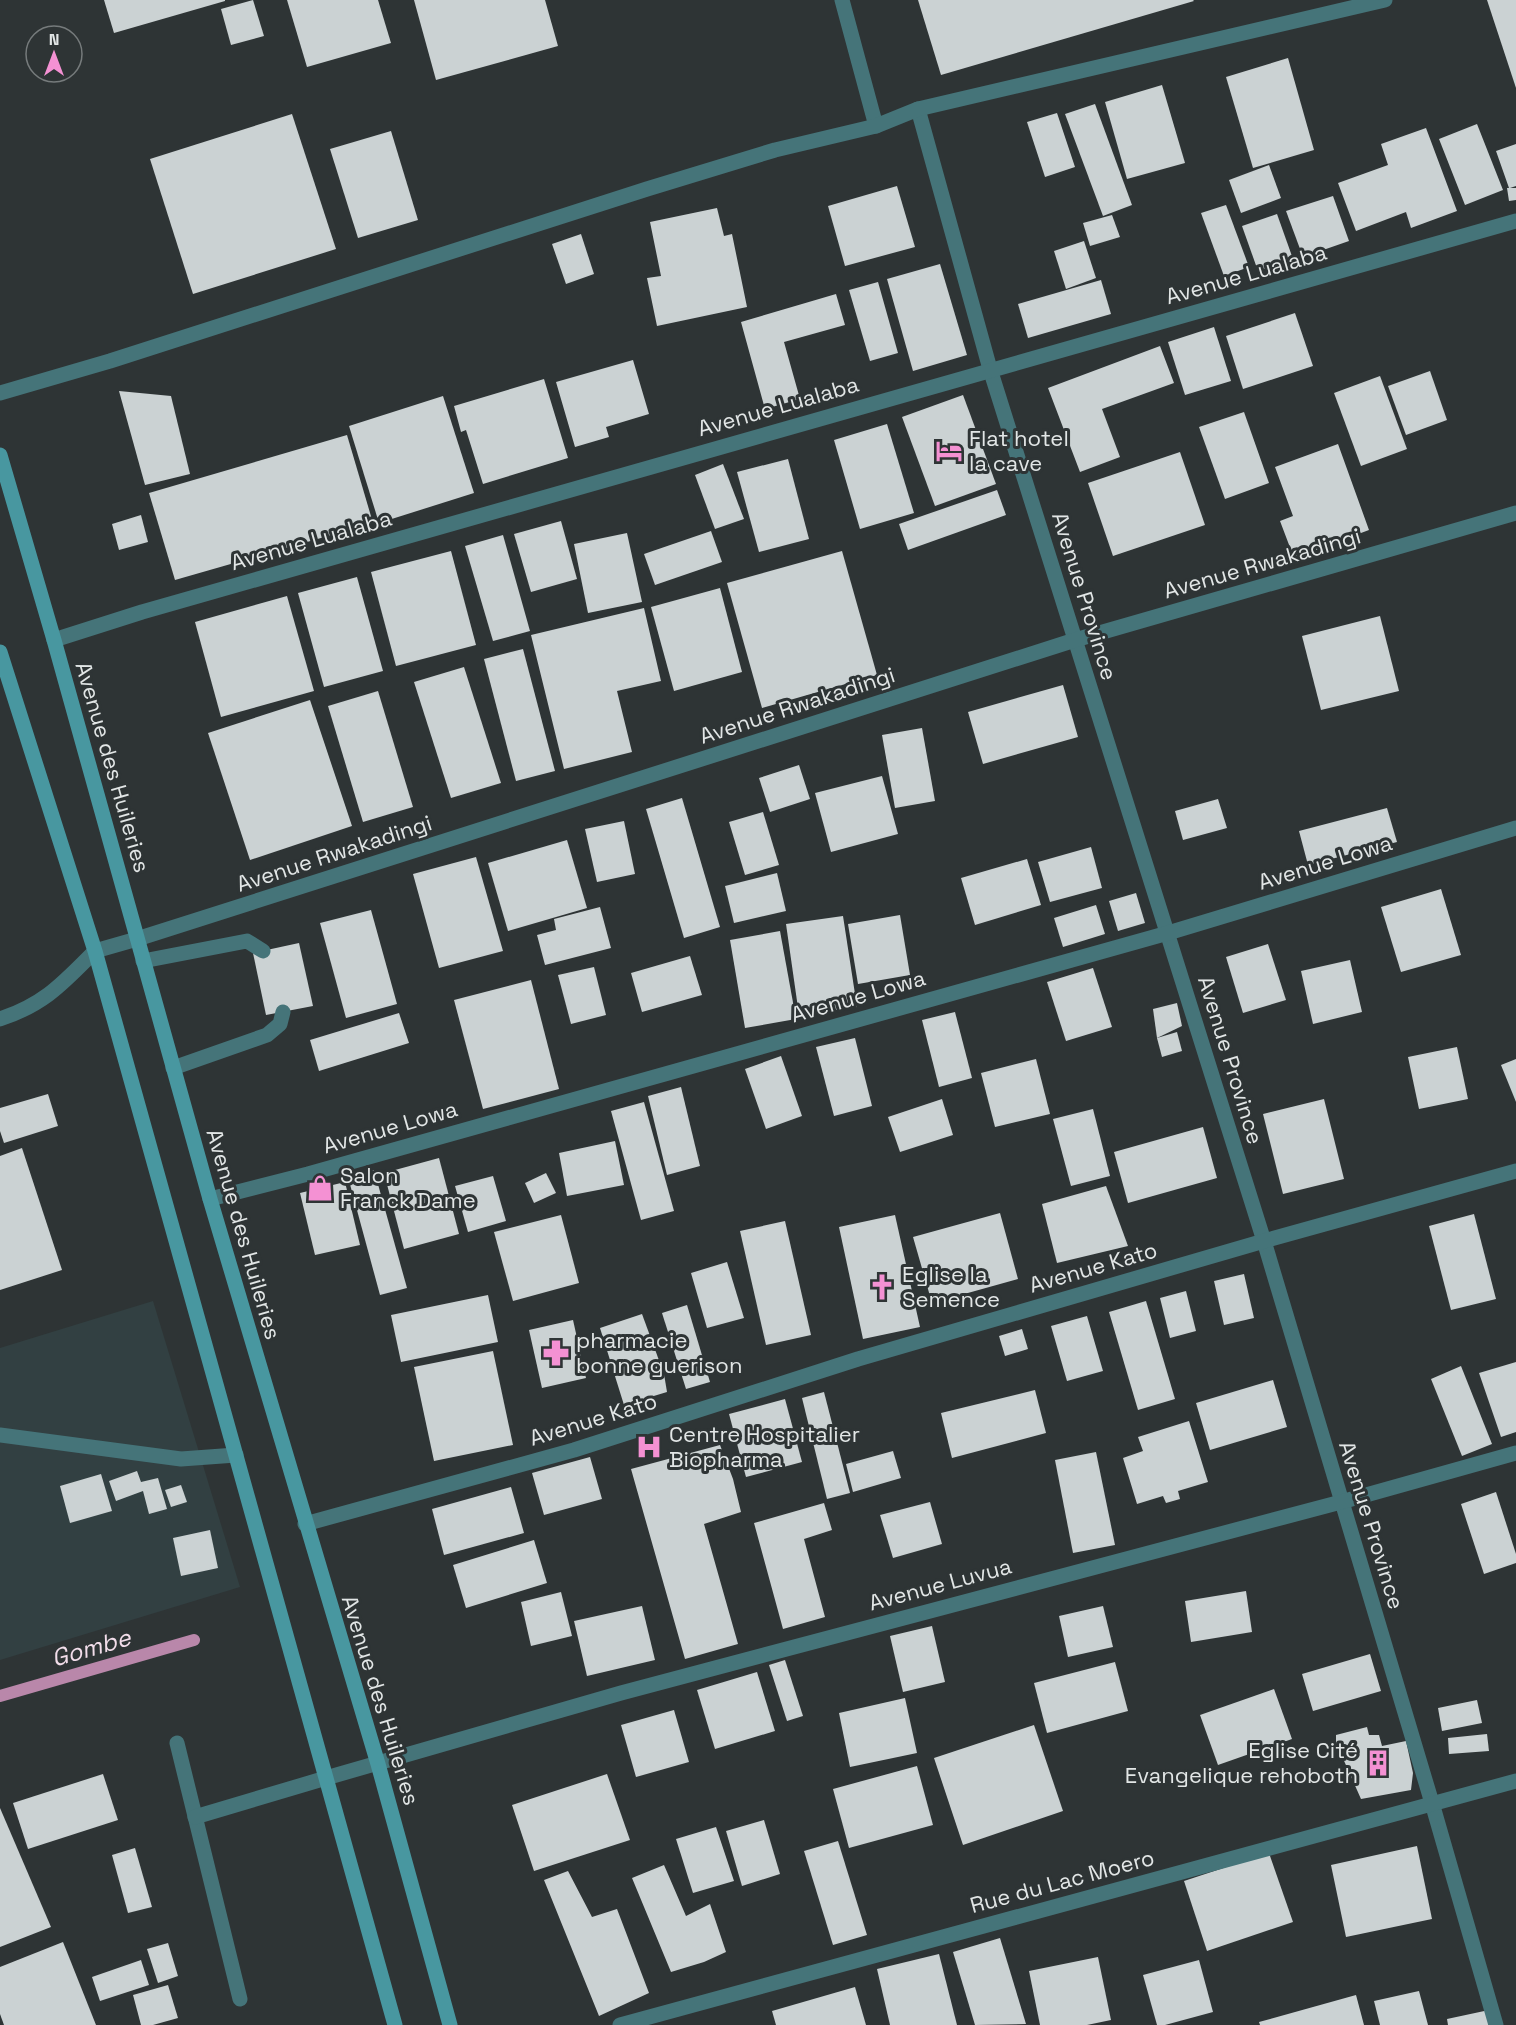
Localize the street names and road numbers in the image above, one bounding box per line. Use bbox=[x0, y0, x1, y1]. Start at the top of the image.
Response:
street label: Avenue Lualaba bbox=[1162, 238, 1330, 310]
street label: Avenue Lualaba bbox=[694, 370, 862, 442]
street label: Avenue Lualaba bbox=[227, 504, 395, 576]
street label: Avenue Province bbox=[1046, 508, 1124, 684]
street label: Avenue Rwakadingi bbox=[1160, 521, 1364, 605]
street label: Avenue des Huileries bbox=[70, 658, 156, 876]
street label: Avenue Rwakadingi bbox=[696, 660, 898, 750]
street label: Avenue Rwakadingi bbox=[233, 808, 435, 898]
street label: Avenue Lowa bbox=[1255, 828, 1396, 896]
street label: Avenue Lowa bbox=[787, 963, 929, 1029]
street label: Avenue Province bbox=[1192, 972, 1270, 1148]
street label: Avenue Lowa bbox=[319, 1094, 461, 1160]
street label: Avenue des Huileries bbox=[201, 1125, 287, 1343]
street label: Avenue Kato bbox=[1026, 1235, 1160, 1299]
street label: Avenue Kato bbox=[526, 1386, 660, 1452]
street label: Avenue Province bbox=[1333, 1437, 1411, 1613]
street label: Avenue Luvua bbox=[866, 1551, 1015, 1617]
street label: Avenue des Huileries bbox=[336, 1592, 426, 1808]
street label: Rue du Lac Moero bbox=[967, 1843, 1157, 1919]

